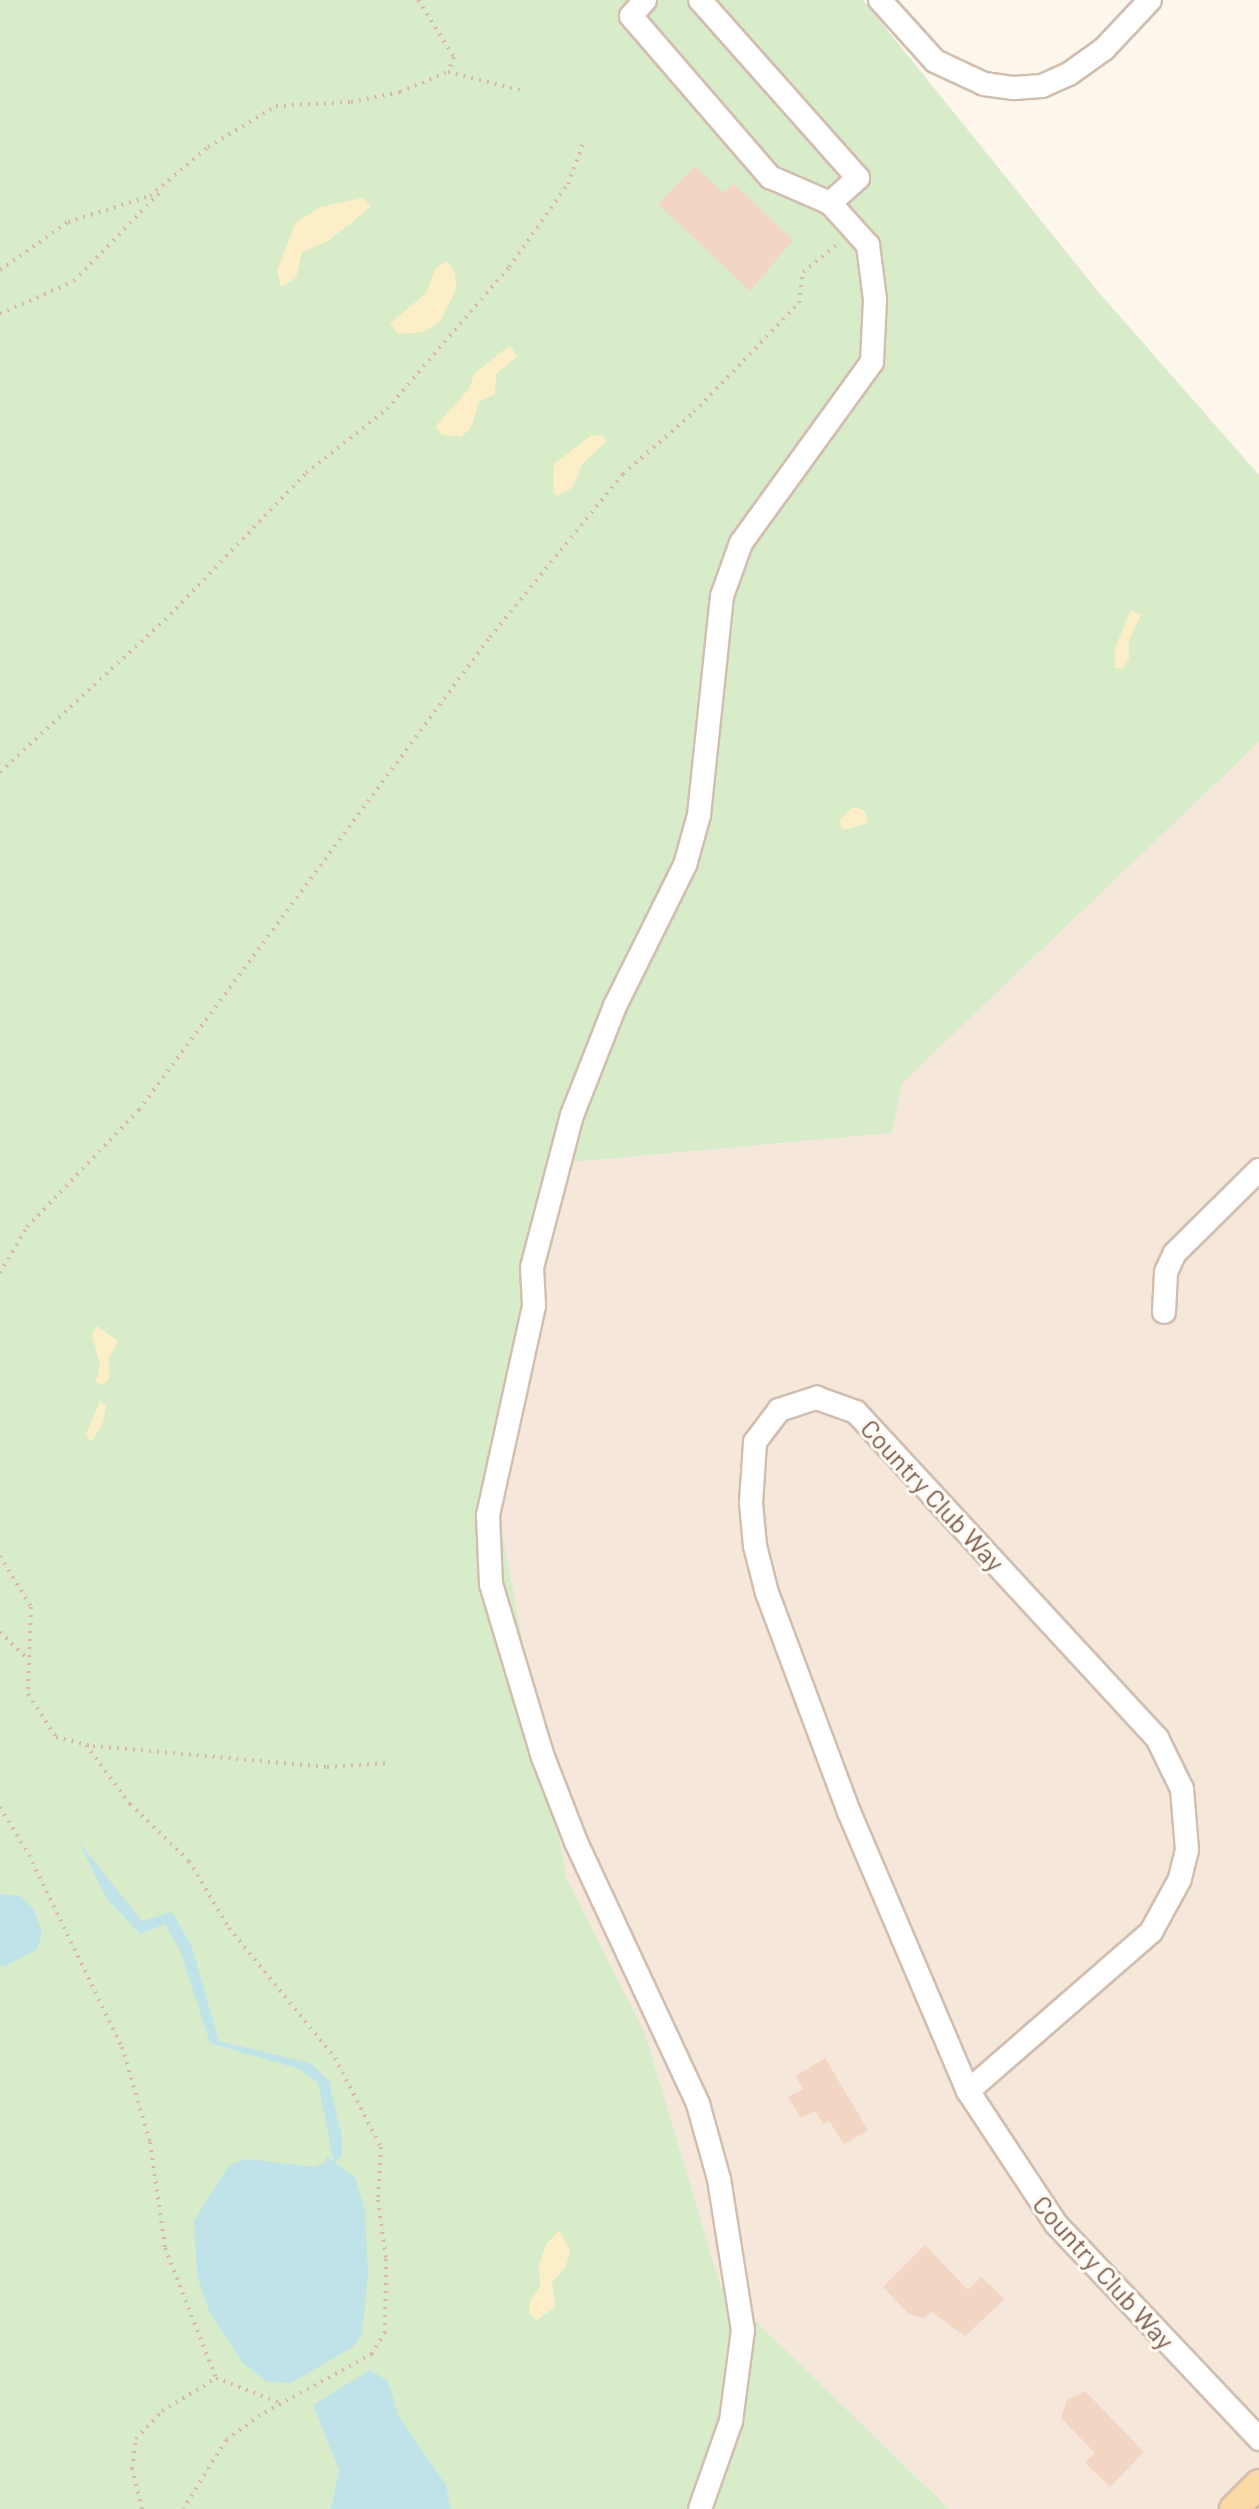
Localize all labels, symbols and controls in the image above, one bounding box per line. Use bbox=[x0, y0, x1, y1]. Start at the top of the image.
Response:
street label: Country Club Way bbox=[855, 1413, 1011, 1577]
street label: Country Club Way bbox=[1027, 2189, 1181, 2355]

